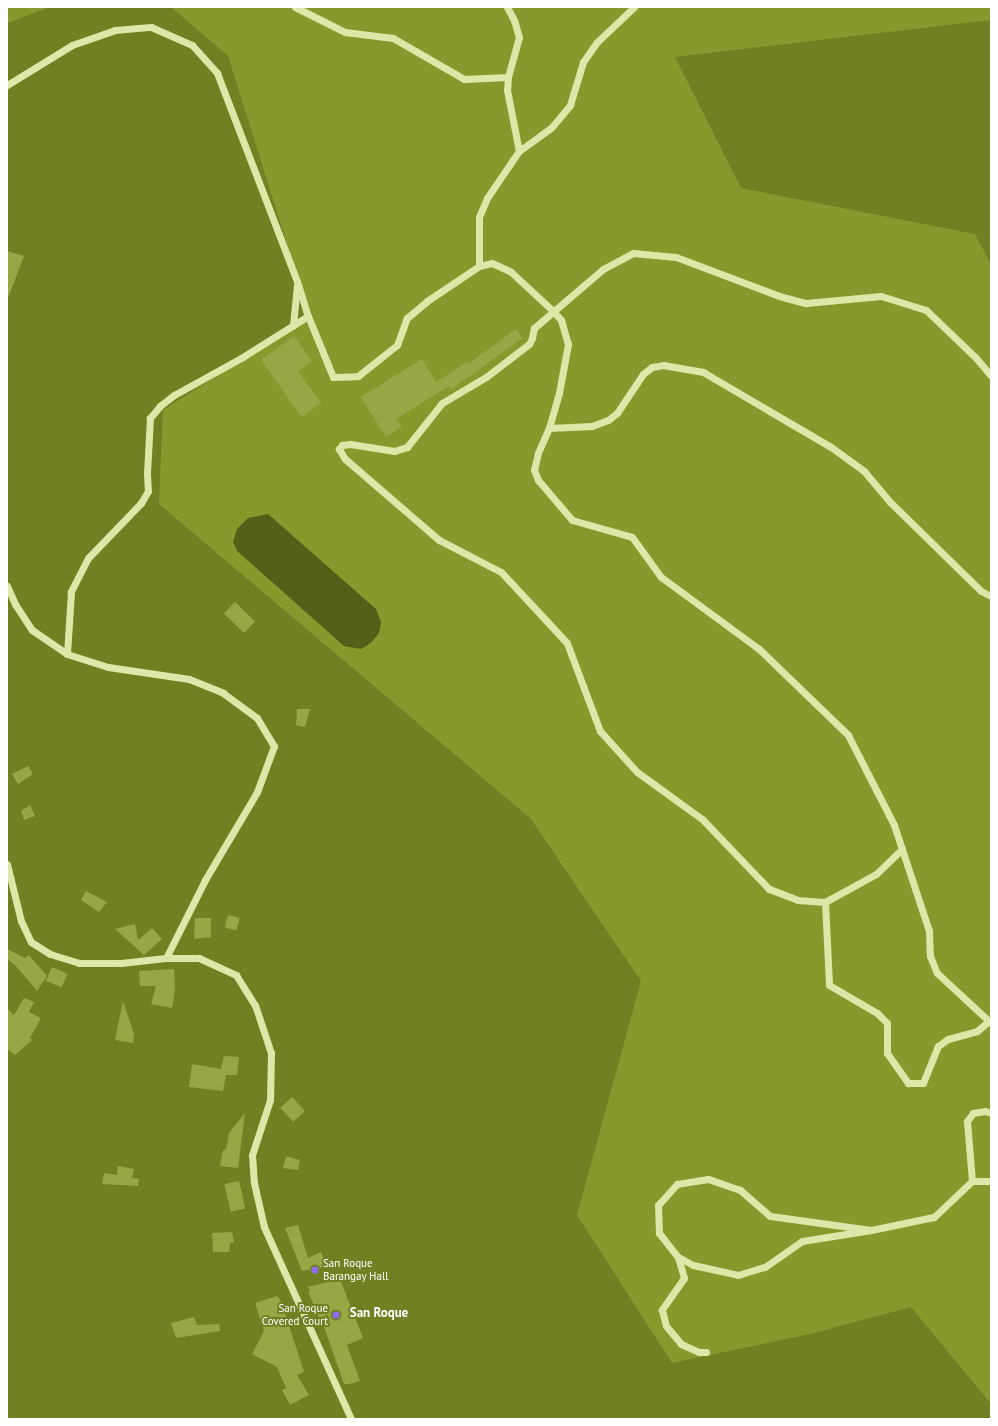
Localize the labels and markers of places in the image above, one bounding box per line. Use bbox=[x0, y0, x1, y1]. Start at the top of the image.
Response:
place label: San Roque Barangay Hall bbox=[323, 1257, 389, 1283]
marker: San Roque Barangay Hall bbox=[310, 1265, 320, 1275]
place label: San Roque Covered Court bbox=[262, 1302, 328, 1328]
marker: San Roque Covered Court bbox=[331, 1310, 341, 1320]

